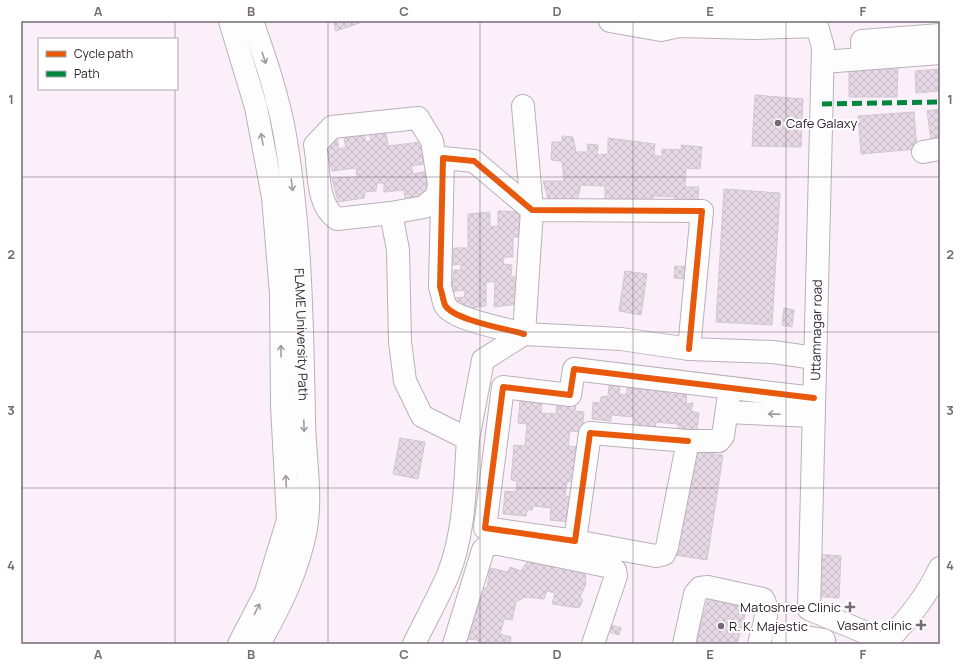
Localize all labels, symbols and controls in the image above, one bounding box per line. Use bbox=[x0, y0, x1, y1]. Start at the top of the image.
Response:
text: A bbox=[94, 2, 103, 20]
text: B bbox=[247, 2, 255, 20]
text: C bbox=[399, 2, 409, 20]
text: D bbox=[552, 2, 562, 20]
text: E bbox=[706, 2, 714, 20]
text: F bbox=[860, 2, 867, 20]
legend bbox=[38, 38, 178, 90]
text: Cycle path bbox=[74, 45, 133, 62]
one-way arrow bbox=[261, 52, 269, 64]
text: Path bbox=[74, 65, 100, 82]
text: 1 bbox=[8, 90, 14, 108]
text: 1 bbox=[947, 90, 953, 108]
place label: Cafe Galaxy bbox=[786, 114, 858, 132]
marker: Cafe Galaxy bbox=[773, 118, 783, 128]
one-way arrow bbox=[257, 133, 265, 146]
one-way arrow bbox=[288, 178, 296, 191]
text: 2 bbox=[7, 245, 15, 263]
text: 2 bbox=[946, 245, 954, 263]
street label: FLAME University Path bbox=[290, 267, 313, 401]
street label: Uttamnagar road bbox=[806, 279, 826, 381]
one-way arrow bbox=[277, 345, 285, 358]
text: 3 bbox=[7, 401, 15, 419]
text: 3 bbox=[946, 401, 954, 419]
one-way arrow bbox=[768, 410, 781, 418]
one-way arrow bbox=[300, 419, 308, 432]
one-way arrow bbox=[282, 475, 290, 488]
text: 4 bbox=[7, 556, 15, 574]
text: 4 bbox=[946, 556, 954, 574]
place label: Matoshree Clinic bbox=[740, 598, 841, 616]
marker: Matoshree Clinic bbox=[844, 601, 856, 613]
one-way arrow bbox=[254, 603, 261, 615]
place label: Vasant clinic bbox=[837, 616, 912, 634]
place label: R. K. Majestic bbox=[729, 617, 808, 635]
marker: Vasant clinic bbox=[915, 619, 927, 631]
marker: R. K. Majestic bbox=[716, 621, 726, 631]
text: A bbox=[94, 645, 103, 663]
text: B bbox=[247, 645, 255, 663]
text: C bbox=[399, 645, 409, 663]
text: D bbox=[552, 645, 562, 663]
text: E bbox=[706, 645, 714, 663]
text: F bbox=[860, 645, 867, 663]

